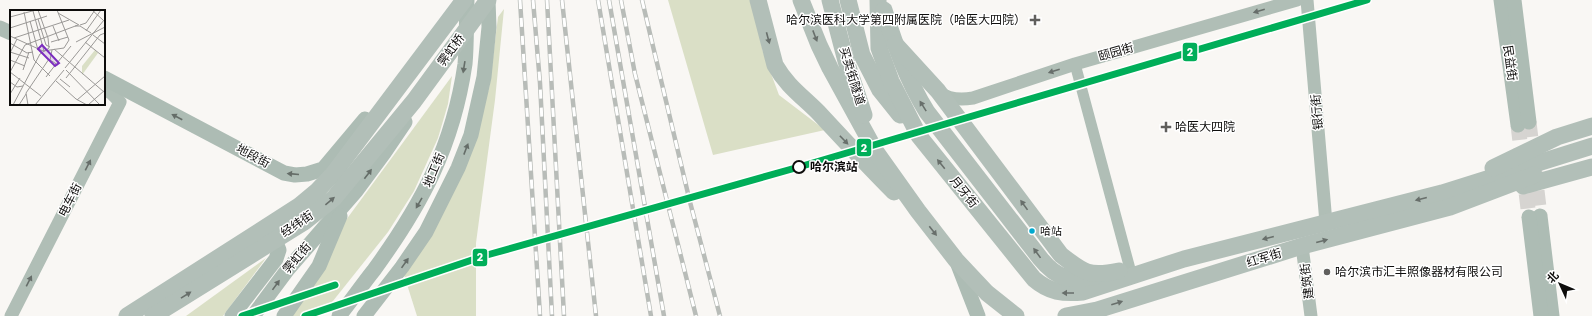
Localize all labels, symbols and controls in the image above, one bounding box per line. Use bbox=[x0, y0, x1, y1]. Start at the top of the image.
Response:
one-way arrow bbox=[1253, 8, 1265, 14]
inset map bbox=[10, 10, 105, 105]
place label: 哈尔滨医科大学第四附属医院（哈医大四院） bbox=[786, 11, 1026, 28]
marker: 哈尔滨医科大学第四附属医院（哈医大四院） bbox=[1029, 14, 1041, 26]
street label: 霁虹桥 bbox=[433, 30, 468, 69]
one-way arrow bbox=[813, 31, 819, 43]
one-way arrow bbox=[765, 32, 771, 44]
street label: 颐园街 bbox=[1096, 38, 1136, 65]
line badge: 2 bbox=[1182, 42, 1198, 62]
text: 2 bbox=[1187, 44, 1193, 60]
street label: 民益街 bbox=[1500, 44, 1521, 82]
street label: 买卖街隧道 bbox=[836, 45, 869, 107]
one-way arrow bbox=[461, 61, 467, 73]
one-way arrow bbox=[1048, 68, 1060, 74]
street label: 银行街 bbox=[1306, 93, 1327, 131]
one-way arrow bbox=[920, 100, 927, 112]
one-way arrow bbox=[171, 114, 183, 120]
place label: 哈医大四院 bbox=[1175, 118, 1235, 135]
marker: 哈医大四院 bbox=[1160, 121, 1172, 133]
one-way arrow bbox=[839, 135, 848, 144]
line badge: 2 bbox=[856, 138, 872, 157]
street label: 地段街 bbox=[233, 140, 273, 172]
text: 2 bbox=[861, 140, 867, 156]
one-way arrow bbox=[463, 142, 469, 154]
street label: 地工街 bbox=[419, 150, 448, 190]
place label: 哈尔滨站 bbox=[810, 158, 858, 175]
one-way arrow bbox=[937, 158, 946, 169]
one-way arrow bbox=[84, 160, 91, 171]
marker: 哈尔滨站 bbox=[792, 160, 806, 174]
one-way arrow bbox=[364, 169, 373, 180]
one-way arrow bbox=[287, 171, 299, 178]
street label: 月牙街 bbox=[946, 172, 982, 211]
street label: 电车街 bbox=[54, 180, 85, 220]
one-way arrow bbox=[1415, 196, 1427, 202]
one-way arrow bbox=[325, 197, 334, 206]
one-way arrow bbox=[415, 197, 422, 209]
one-way arrow bbox=[1020, 199, 1028, 210]
street label: 经纬街 bbox=[277, 206, 316, 241]
place label: 哈站 bbox=[1040, 223, 1062, 239]
one-way arrow bbox=[929, 225, 937, 236]
marker: 哈站 bbox=[1027, 226, 1037, 236]
one-way arrow bbox=[1262, 235, 1274, 241]
street label: 霁虹街 bbox=[279, 238, 315, 277]
one-way arrow bbox=[1316, 238, 1328, 244]
street label: 红军街 bbox=[1244, 244, 1284, 271]
line badge: 2 bbox=[472, 248, 488, 267]
one-way arrow bbox=[1033, 248, 1041, 259]
text: 2 bbox=[477, 249, 483, 265]
one-way arrow bbox=[401, 258, 409, 268]
street label: 建筑街 bbox=[1296, 262, 1317, 300]
place label: 哈尔滨市汇丰照像器材有限公司 bbox=[1335, 263, 1503, 280]
north arrow bbox=[1540, 264, 1580, 304]
marker: 哈尔滨市汇丰照像器材有限公司 bbox=[1322, 267, 1332, 277]
text: 北 bbox=[1543, 268, 1562, 287]
one-way arrow bbox=[25, 275, 32, 287]
one-way arrow bbox=[272, 279, 280, 290]
one-way arrow bbox=[1061, 290, 1074, 296]
one-way arrow bbox=[181, 291, 191, 299]
one-way arrow bbox=[1112, 300, 1124, 306]

